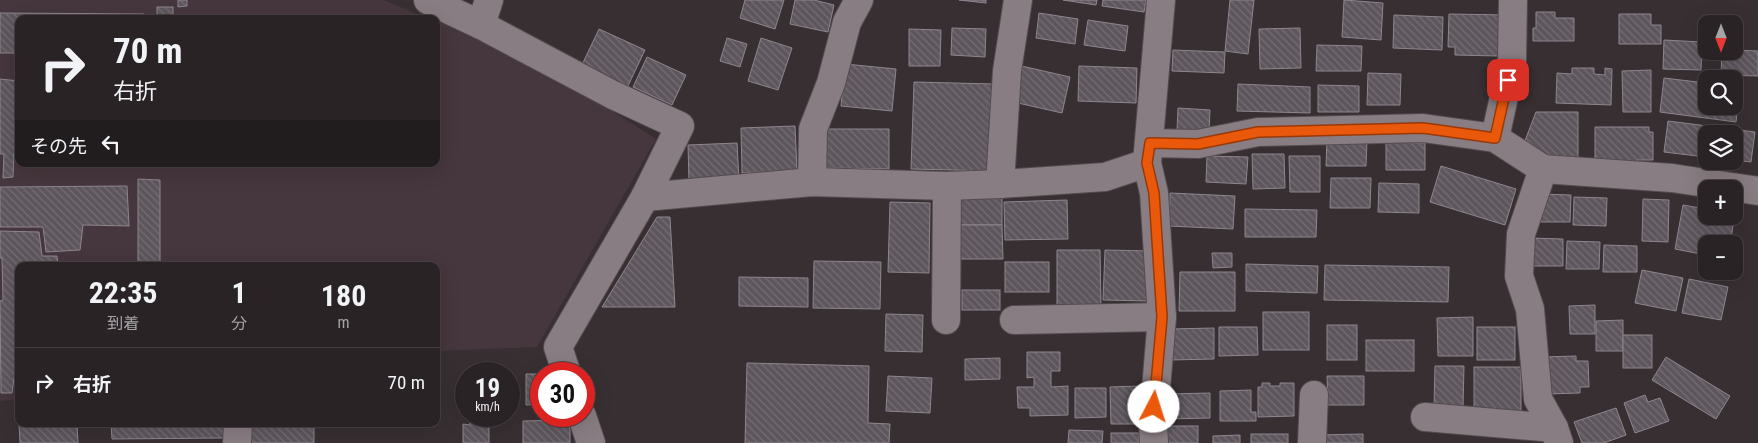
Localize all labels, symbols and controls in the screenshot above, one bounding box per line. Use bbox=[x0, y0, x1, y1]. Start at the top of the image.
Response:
north arrow bbox=[1698, 15, 1742, 60]
map controls bbox=[1698, 15, 1743, 280]
text: 70 m bbox=[113, 31, 182, 72]
icon: right bbox=[30, 35, 95, 100]
pin bbox=[1487, 59, 1529, 101]
icon: arrive bbox=[1494, 66, 1522, 94]
button: search bbox=[1698, 70, 1743, 115]
text: 右折 bbox=[113, 79, 157, 104]
button: layers bbox=[1698, 125, 1743, 170]
icon: left bbox=[97, 130, 125, 158]
text: その先 bbox=[30, 135, 87, 158]
button: + bbox=[1698, 180, 1743, 225]
button: − bbox=[1698, 235, 1743, 280]
text: 22:35 bbox=[89, 275, 158, 310]
text: 1 bbox=[232, 275, 247, 310]
text: 180 bbox=[321, 278, 366, 313]
text: m bbox=[338, 313, 350, 332]
text: 到着 bbox=[107, 314, 139, 333]
text: 分 bbox=[231, 314, 247, 333]
speed limit sign: 30 bbox=[530, 362, 595, 427]
icon: right bbox=[30, 369, 58, 397]
text: 70 m bbox=[388, 371, 425, 394]
text: 右折 bbox=[73, 373, 111, 396]
text: 19 bbox=[475, 374, 500, 403]
position arrow bbox=[1127, 380, 1179, 432]
text: km/h bbox=[475, 400, 500, 414]

